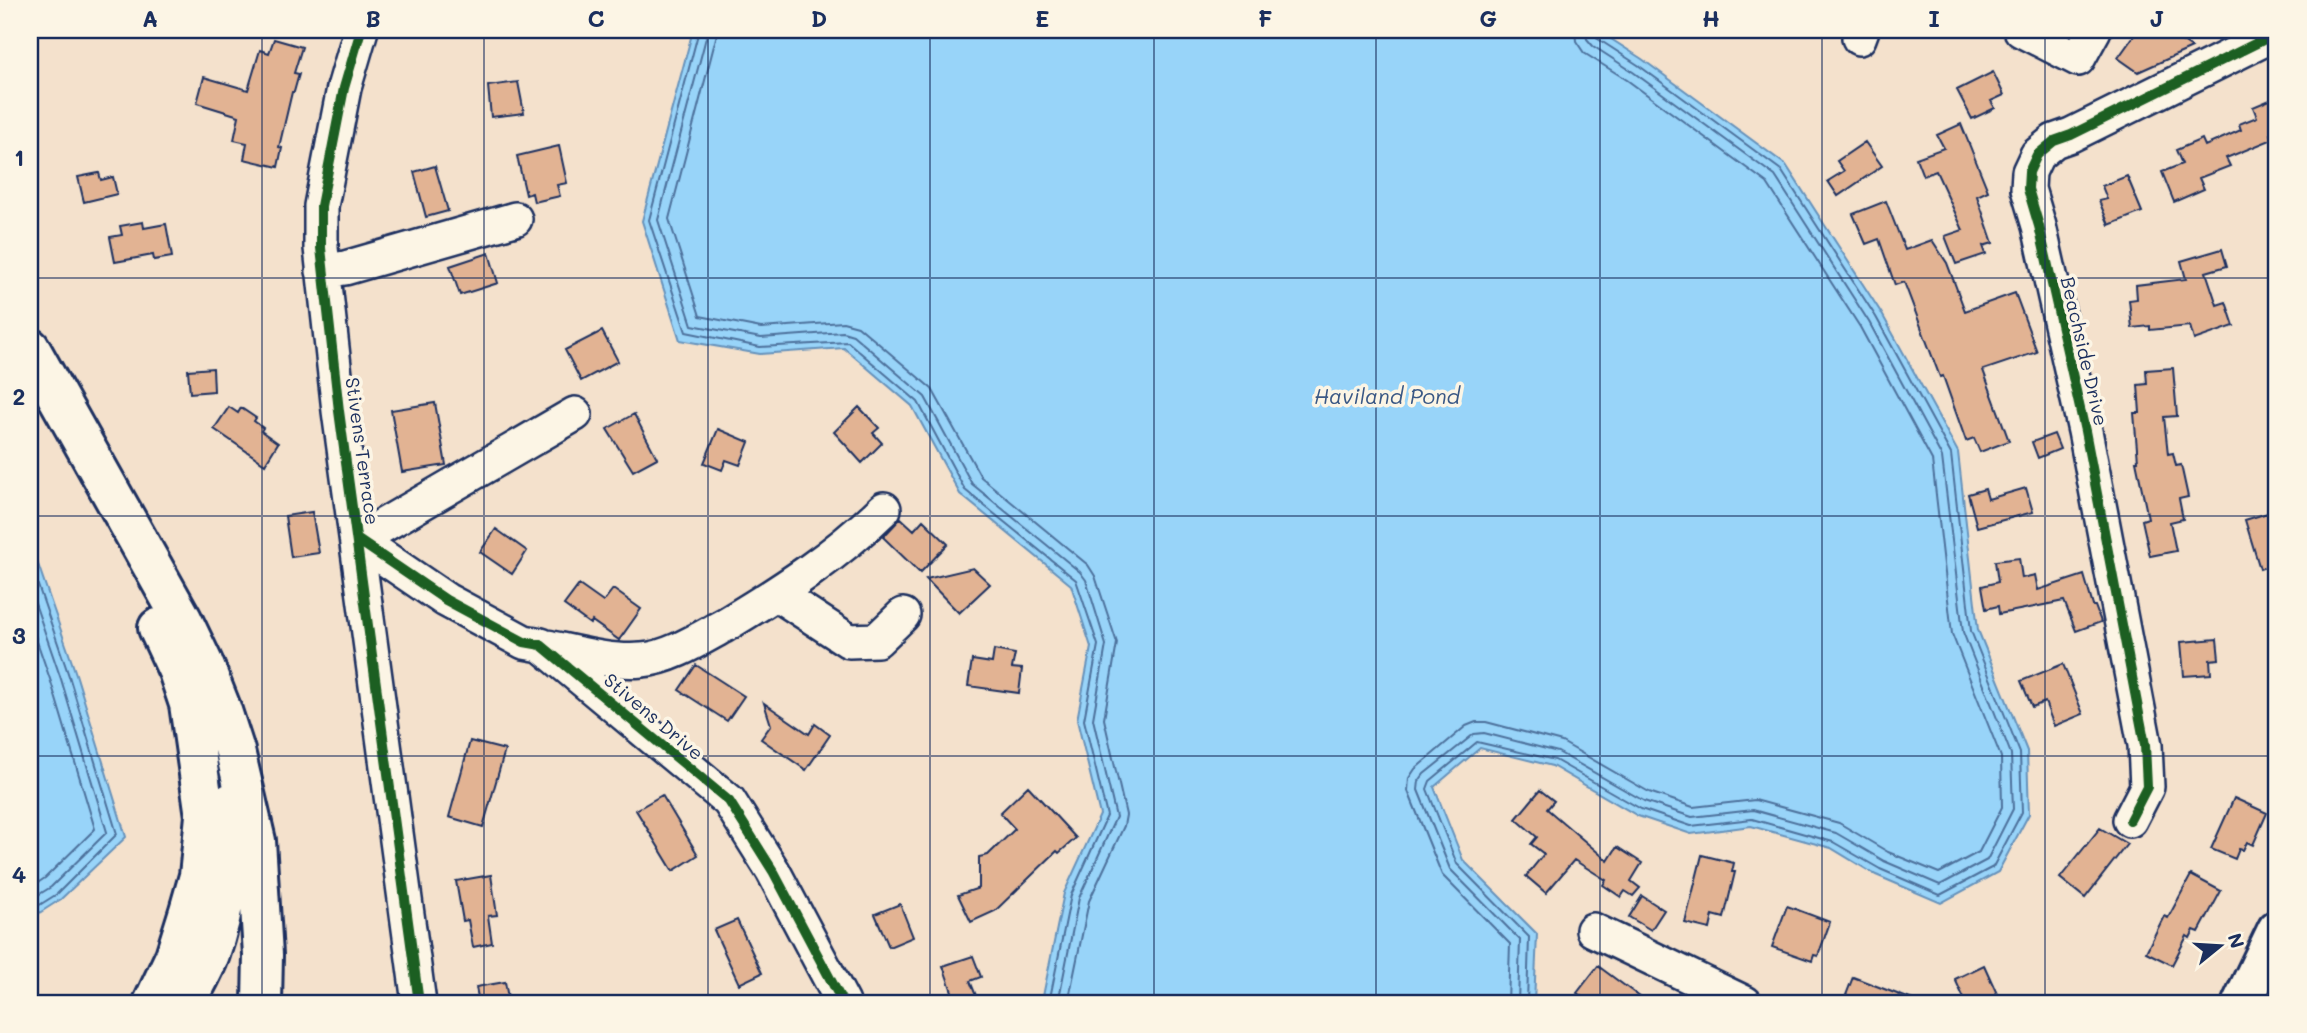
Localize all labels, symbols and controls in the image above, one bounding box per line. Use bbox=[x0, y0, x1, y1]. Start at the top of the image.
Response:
text: A bbox=[142, 3, 158, 33]
text: B bbox=[365, 3, 381, 33]
text: C bbox=[587, 3, 605, 33]
text: D bbox=[811, 3, 827, 33]
text: E bbox=[1035, 3, 1049, 33]
text: F bbox=[1258, 3, 1272, 33]
text: G bbox=[1479, 3, 1497, 33]
text: H bbox=[1702, 3, 1720, 33]
text: I bbox=[1928, 3, 1940, 33]
text: J bbox=[2149, 3, 2165, 33]
text: 1 bbox=[14, 142, 24, 172]
street label: Beachside Drive bbox=[2056, 274, 2114, 428]
street label: Stivens Terrace bbox=[340, 376, 386, 526]
text: 2 bbox=[13, 381, 25, 411]
water label: Haviland Pond bbox=[1314, 382, 1462, 409]
text: 3 bbox=[12, 620, 26, 650]
street label: Stivens Drive bbox=[599, 667, 709, 765]
text: 4 bbox=[12, 859, 26, 889]
north arrow bbox=[2184, 911, 2254, 981]
text: N bbox=[2223, 930, 2251, 951]

